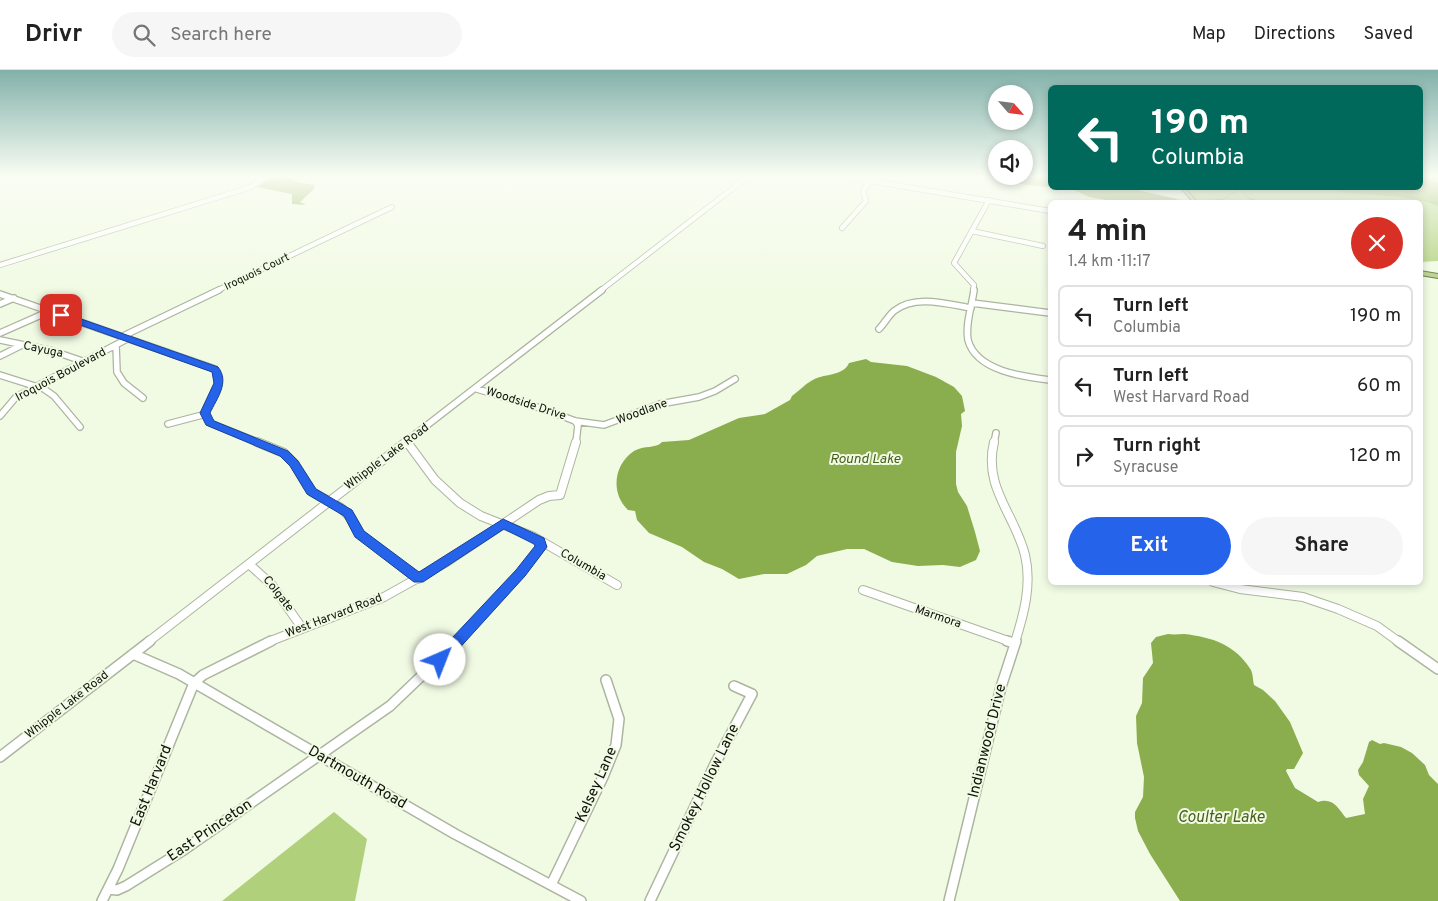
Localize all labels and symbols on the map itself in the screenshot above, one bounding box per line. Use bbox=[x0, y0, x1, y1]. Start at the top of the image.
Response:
north arrow bbox=[988, 85, 1032, 130]
street label: Iroquois Court bbox=[222, 250, 292, 294]
pin bbox=[40, 294, 82, 336]
street label: Cayuga bbox=[22, 338, 64, 362]
street label: Iroquois Boulevard bbox=[13, 344, 109, 406]
street label: Woodside Drive bbox=[484, 383, 568, 425]
street label: Woodlane bbox=[614, 395, 670, 429]
street label: Whipple Lake Road bbox=[341, 420, 433, 494]
water label: Round Lake bbox=[830, 451, 901, 468]
street label: Columbia bbox=[557, 545, 609, 585]
street label: Colgate bbox=[259, 573, 297, 615]
street label: West Harvard Road bbox=[283, 590, 385, 642]
street label: Marmora bbox=[913, 602, 963, 632]
position arrow bbox=[413, 633, 465, 685]
street label: Whipple Lake Road bbox=[22, 667, 112, 743]
street label: Indianwood Drive bbox=[965, 682, 1011, 800]
street label: Smokey Hollow Lane bbox=[666, 721, 744, 855]
street label: East Harvard bbox=[127, 742, 177, 830]
street label: Dartmouth Road bbox=[304, 742, 410, 814]
street label: Kelsey Lane bbox=[572, 744, 622, 826]
street label: East Princeton bbox=[164, 796, 256, 866]
water label: Coulter Lake bbox=[1177, 808, 1265, 828]

